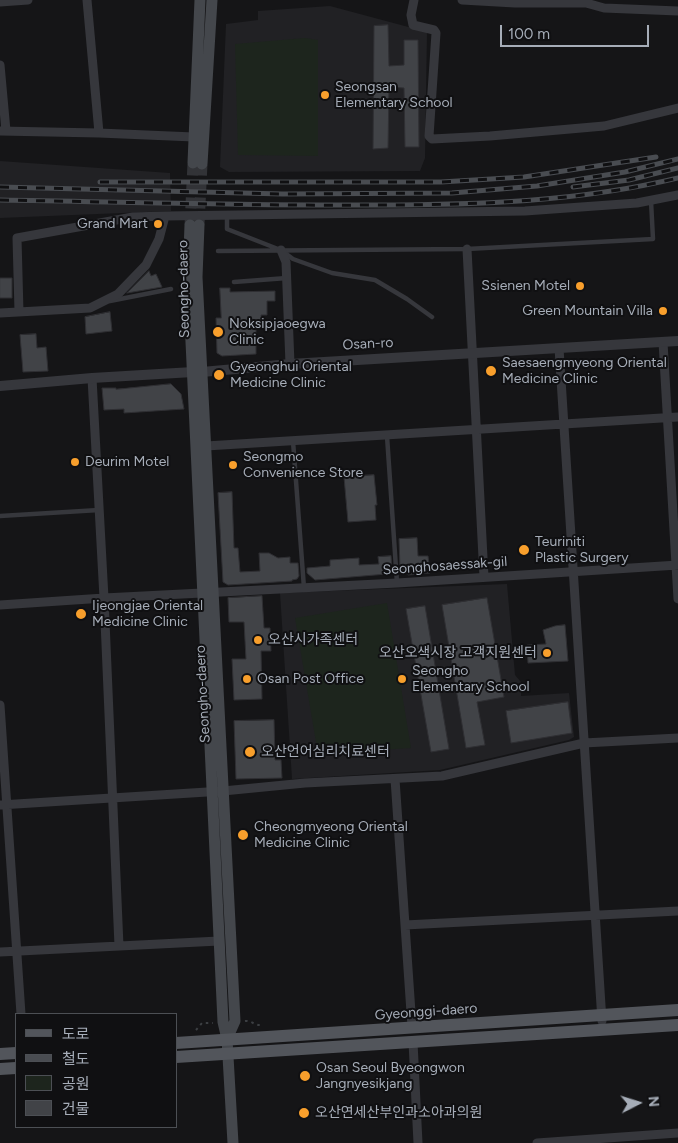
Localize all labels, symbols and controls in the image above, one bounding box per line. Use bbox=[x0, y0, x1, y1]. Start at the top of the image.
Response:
scale bar bbox=[503, 15, 652, 47]
text: 100 m bbox=[508, 25, 550, 43]
place label: Seongsan Elementary School bbox=[335, 79, 453, 111]
marker: Seongsan Elementary School bbox=[319, 89, 331, 101]
place label: Grand Mart bbox=[77, 216, 148, 232]
marker: Grand Mart bbox=[152, 218, 164, 230]
street label: Seongho-daero bbox=[175, 240, 193, 338]
place label: Ssienen Motel bbox=[481, 278, 570, 294]
marker: Ssienen Motel bbox=[574, 280, 586, 292]
place label: Green Mountain Villa bbox=[522, 303, 653, 319]
marker: Green Mountain Villa bbox=[657, 305, 669, 317]
place label: Noksipjaoegwa Clinic bbox=[229, 316, 326, 348]
marker: Noksipjaoegwa Clinic bbox=[211, 325, 225, 339]
street label: Osan-ro bbox=[342, 334, 394, 354]
place label: Saesaengmyeong Oriental Medicine Clinic bbox=[502, 355, 667, 388]
place label: Gyeonghui Oriental Medicine Clinic bbox=[230, 359, 352, 392]
marker: Saesaengmyeong Oriental Medicine Clinic bbox=[484, 364, 498, 378]
marker: Gyeonghui Oriental Medicine Clinic bbox=[212, 368, 226, 382]
place label: Seongmo Convenience Store bbox=[243, 449, 363, 482]
place label: Deurim Motel bbox=[85, 454, 169, 470]
marker: Deurim Motel bbox=[69, 456, 81, 468]
marker: Seongmo Convenience Store bbox=[227, 459, 239, 471]
place label: Teuriniti Plastic Surgery bbox=[535, 534, 629, 566]
marker: Teuriniti Plastic Surgery bbox=[517, 543, 531, 557]
street label: Seonghosaessak-gil bbox=[382, 553, 508, 579]
place label: Ijeongjae Oriental Medicine Clinic bbox=[92, 598, 203, 630]
marker: Ijeongjae Oriental Medicine Clinic bbox=[74, 607, 88, 621]
place label: 오산시가족센터 bbox=[268, 632, 358, 648]
marker: 오산시가족센터 bbox=[252, 634, 264, 646]
street label: Seongho-daero bbox=[192, 645, 214, 743]
place label: 오산오색시장 고객지원센터 bbox=[379, 645, 537, 661]
marker: 오산오색시장 고객지원센터 bbox=[541, 647, 553, 659]
place label: Seongho Elementary School bbox=[412, 663, 530, 696]
place label: Osan Post Office bbox=[257, 671, 364, 687]
marker: Osan Post Office bbox=[241, 673, 253, 685]
marker: Seongho Elementary School bbox=[396, 673, 408, 685]
place label: 오산언어심리치료센터 bbox=[261, 744, 390, 760]
marker: 오산언어심리치료센터 bbox=[243, 745, 257, 759]
place label: Cheongmyeong Oriental Medicine Clinic bbox=[254, 819, 408, 852]
marker: Cheongmyeong Oriental Medicine Clinic bbox=[236, 828, 250, 842]
street label: Gyeonggi-daero bbox=[374, 1000, 478, 1024]
legend bbox=[15, 1013, 178, 1128]
text: 도로 bbox=[62, 1025, 90, 1043]
text: 철도 bbox=[62, 1050, 90, 1068]
place label: Osan Seoul Byeongwon Jangnyesikjang bbox=[316, 1060, 465, 1092]
marker: Osan Seoul Byeongwon Jangnyesikjang bbox=[298, 1069, 312, 1083]
text: 공원 bbox=[62, 1075, 90, 1093]
north arrow bbox=[613, 1078, 663, 1128]
text: N bbox=[645, 1096, 662, 1108]
text: 건물 bbox=[62, 1100, 90, 1118]
place label: 오산연세산부인과소아과의원 bbox=[315, 1105, 482, 1121]
marker: 오산연세산부인과소아과의원 bbox=[297, 1106, 311, 1120]

